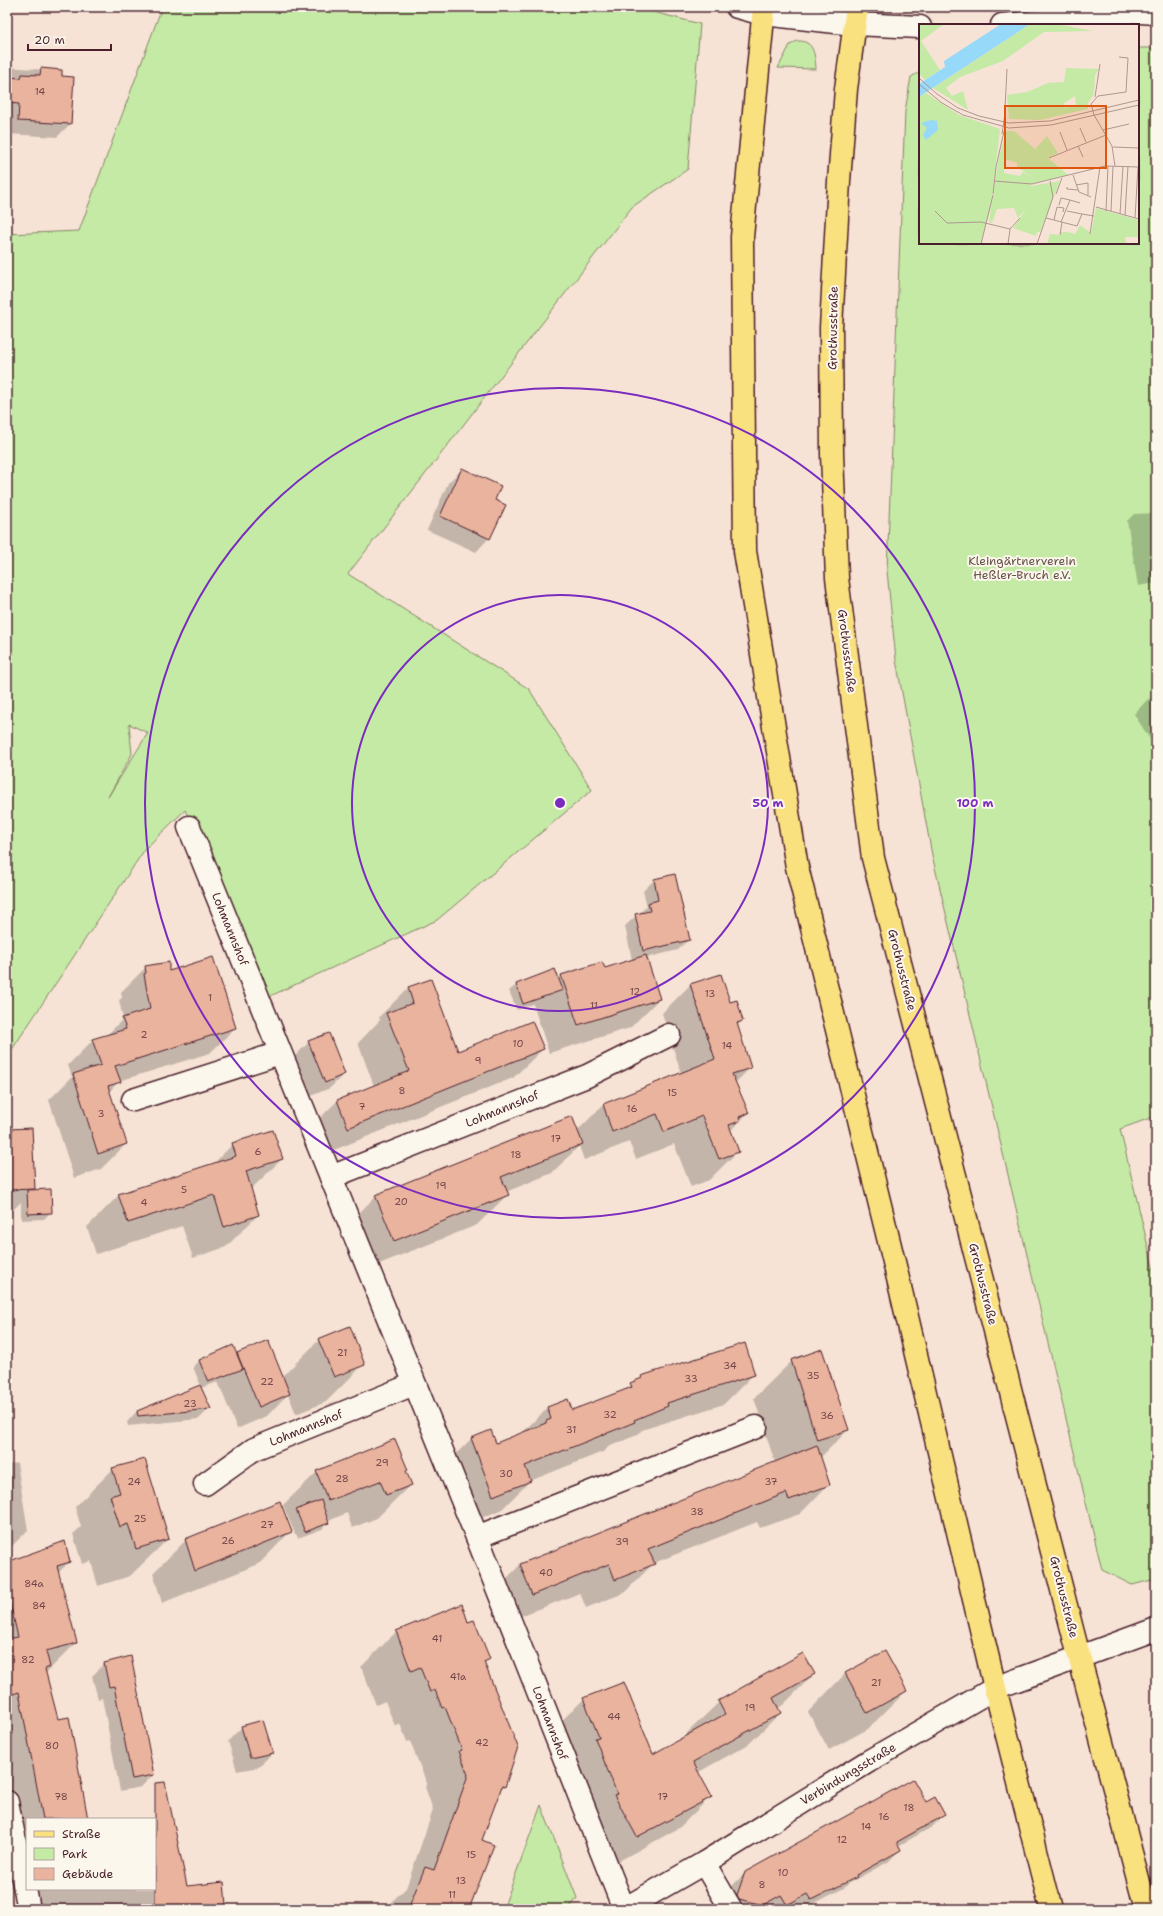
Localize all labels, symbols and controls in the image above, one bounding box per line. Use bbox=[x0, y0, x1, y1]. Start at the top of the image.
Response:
inset map bbox=[919, 24, 1139, 244]
scale bar bbox=[28, 26, 111, 52]
text: 20 m bbox=[34, 32, 65, 48]
house number: 14 bbox=[35, 85, 45, 98]
street label: Grothusstraße bbox=[824, 286, 842, 370]
park label: Kleingärtnerverein Heßler-Bruch e.V. bbox=[968, 553, 1076, 583]
street label: Grothusstraße bbox=[834, 608, 860, 694]
text: 50 m bbox=[753, 795, 784, 811]
text: 100 m bbox=[957, 795, 994, 811]
centre of rings bbox=[553, 796, 567, 810]
street label: Lohmannshof bbox=[208, 890, 252, 969]
street label: Grothusstraße bbox=[884, 927, 920, 1013]
house number: 12 bbox=[630, 985, 640, 998]
house number: 13 bbox=[705, 987, 715, 1000]
house number: 1 bbox=[208, 991, 212, 1004]
house number: 11 bbox=[590, 999, 598, 1012]
house number: 2 bbox=[141, 1028, 148, 1041]
house number: 10 bbox=[513, 1037, 523, 1050]
house number: 14 bbox=[722, 1039, 732, 1052]
house number: 9 bbox=[475, 1054, 482, 1067]
house number: 8 bbox=[399, 1084, 406, 1097]
house number: 15 bbox=[667, 1086, 677, 1099]
street label: Lohmannshof bbox=[463, 1087, 542, 1131]
house number: 7 bbox=[359, 1100, 366, 1113]
house number: 16 bbox=[627, 1102, 637, 1115]
house number: 3 bbox=[98, 1107, 105, 1120]
house number: 17 bbox=[551, 1132, 561, 1145]
house number: 6 bbox=[255, 1145, 262, 1158]
house number: 18 bbox=[510, 1148, 522, 1161]
house number: 19 bbox=[436, 1179, 446, 1192]
house number: 5 bbox=[181, 1183, 187, 1196]
house number: 20 bbox=[394, 1195, 408, 1208]
house number: 4 bbox=[141, 1196, 148, 1209]
street label: Grothusstraße bbox=[965, 1241, 1001, 1327]
house number: 21 bbox=[337, 1346, 347, 1359]
house number: 34 bbox=[723, 1359, 737, 1372]
house number: 35 bbox=[807, 1369, 819, 1382]
house number: 33 bbox=[684, 1372, 698, 1385]
house number: 22 bbox=[260, 1375, 274, 1388]
house number: 23 bbox=[183, 1397, 197, 1410]
street label: Lohmannshof bbox=[267, 1406, 346, 1450]
house number: 32 bbox=[603, 1408, 617, 1421]
house number: 36 bbox=[820, 1409, 834, 1422]
house number: 31 bbox=[566, 1423, 576, 1436]
house number: 29 bbox=[375, 1456, 389, 1469]
house number: 30 bbox=[499, 1467, 513, 1480]
house number: 28 bbox=[335, 1472, 349, 1485]
house number: 24 bbox=[127, 1475, 141, 1488]
house number: 37 bbox=[764, 1475, 778, 1488]
house number: 38 bbox=[690, 1505, 704, 1518]
house number: 25 bbox=[134, 1512, 146, 1525]
house number: 27 bbox=[260, 1518, 274, 1531]
house number: 26 bbox=[221, 1534, 235, 1547]
house number: 39 bbox=[615, 1535, 629, 1548]
street label: Grothusstraße bbox=[1046, 1554, 1082, 1640]
house number: 40 bbox=[539, 1566, 553, 1579]
house number: 84a bbox=[24, 1577, 45, 1590]
house number: 84 bbox=[32, 1599, 46, 1612]
house number: 41 bbox=[432, 1632, 442, 1645]
house number: 82 bbox=[21, 1653, 35, 1666]
house number: 41a bbox=[450, 1670, 467, 1683]
house number: 21 bbox=[871, 1676, 881, 1689]
street label: Lohmannshof bbox=[529, 1684, 572, 1763]
house number: 19 bbox=[745, 1701, 755, 1714]
house number: 44 bbox=[607, 1710, 621, 1723]
house number: 42 bbox=[475, 1736, 489, 1749]
house number: 80 bbox=[45, 1739, 59, 1752]
street label: Verbindungsstraße bbox=[797, 1739, 899, 1809]
house number: 78 bbox=[54, 1790, 68, 1803]
house number: 17 bbox=[658, 1790, 668, 1803]
house number: 18 bbox=[903, 1801, 915, 1814]
house number: 16 bbox=[879, 1810, 889, 1823]
legend bbox=[26, 1818, 156, 1890]
house number: 14 bbox=[861, 1820, 871, 1833]
text: Straße bbox=[62, 1826, 101, 1842]
house number: 12 bbox=[837, 1833, 847, 1846]
text: Park bbox=[62, 1846, 88, 1862]
house number: 15 bbox=[466, 1848, 476, 1861]
text: Gebäude bbox=[62, 1866, 113, 1882]
house number: 10 bbox=[778, 1866, 788, 1879]
house number: 13 bbox=[456, 1874, 466, 1887]
house number: 8 bbox=[759, 1878, 766, 1891]
house number: 11 bbox=[448, 1888, 456, 1901]

